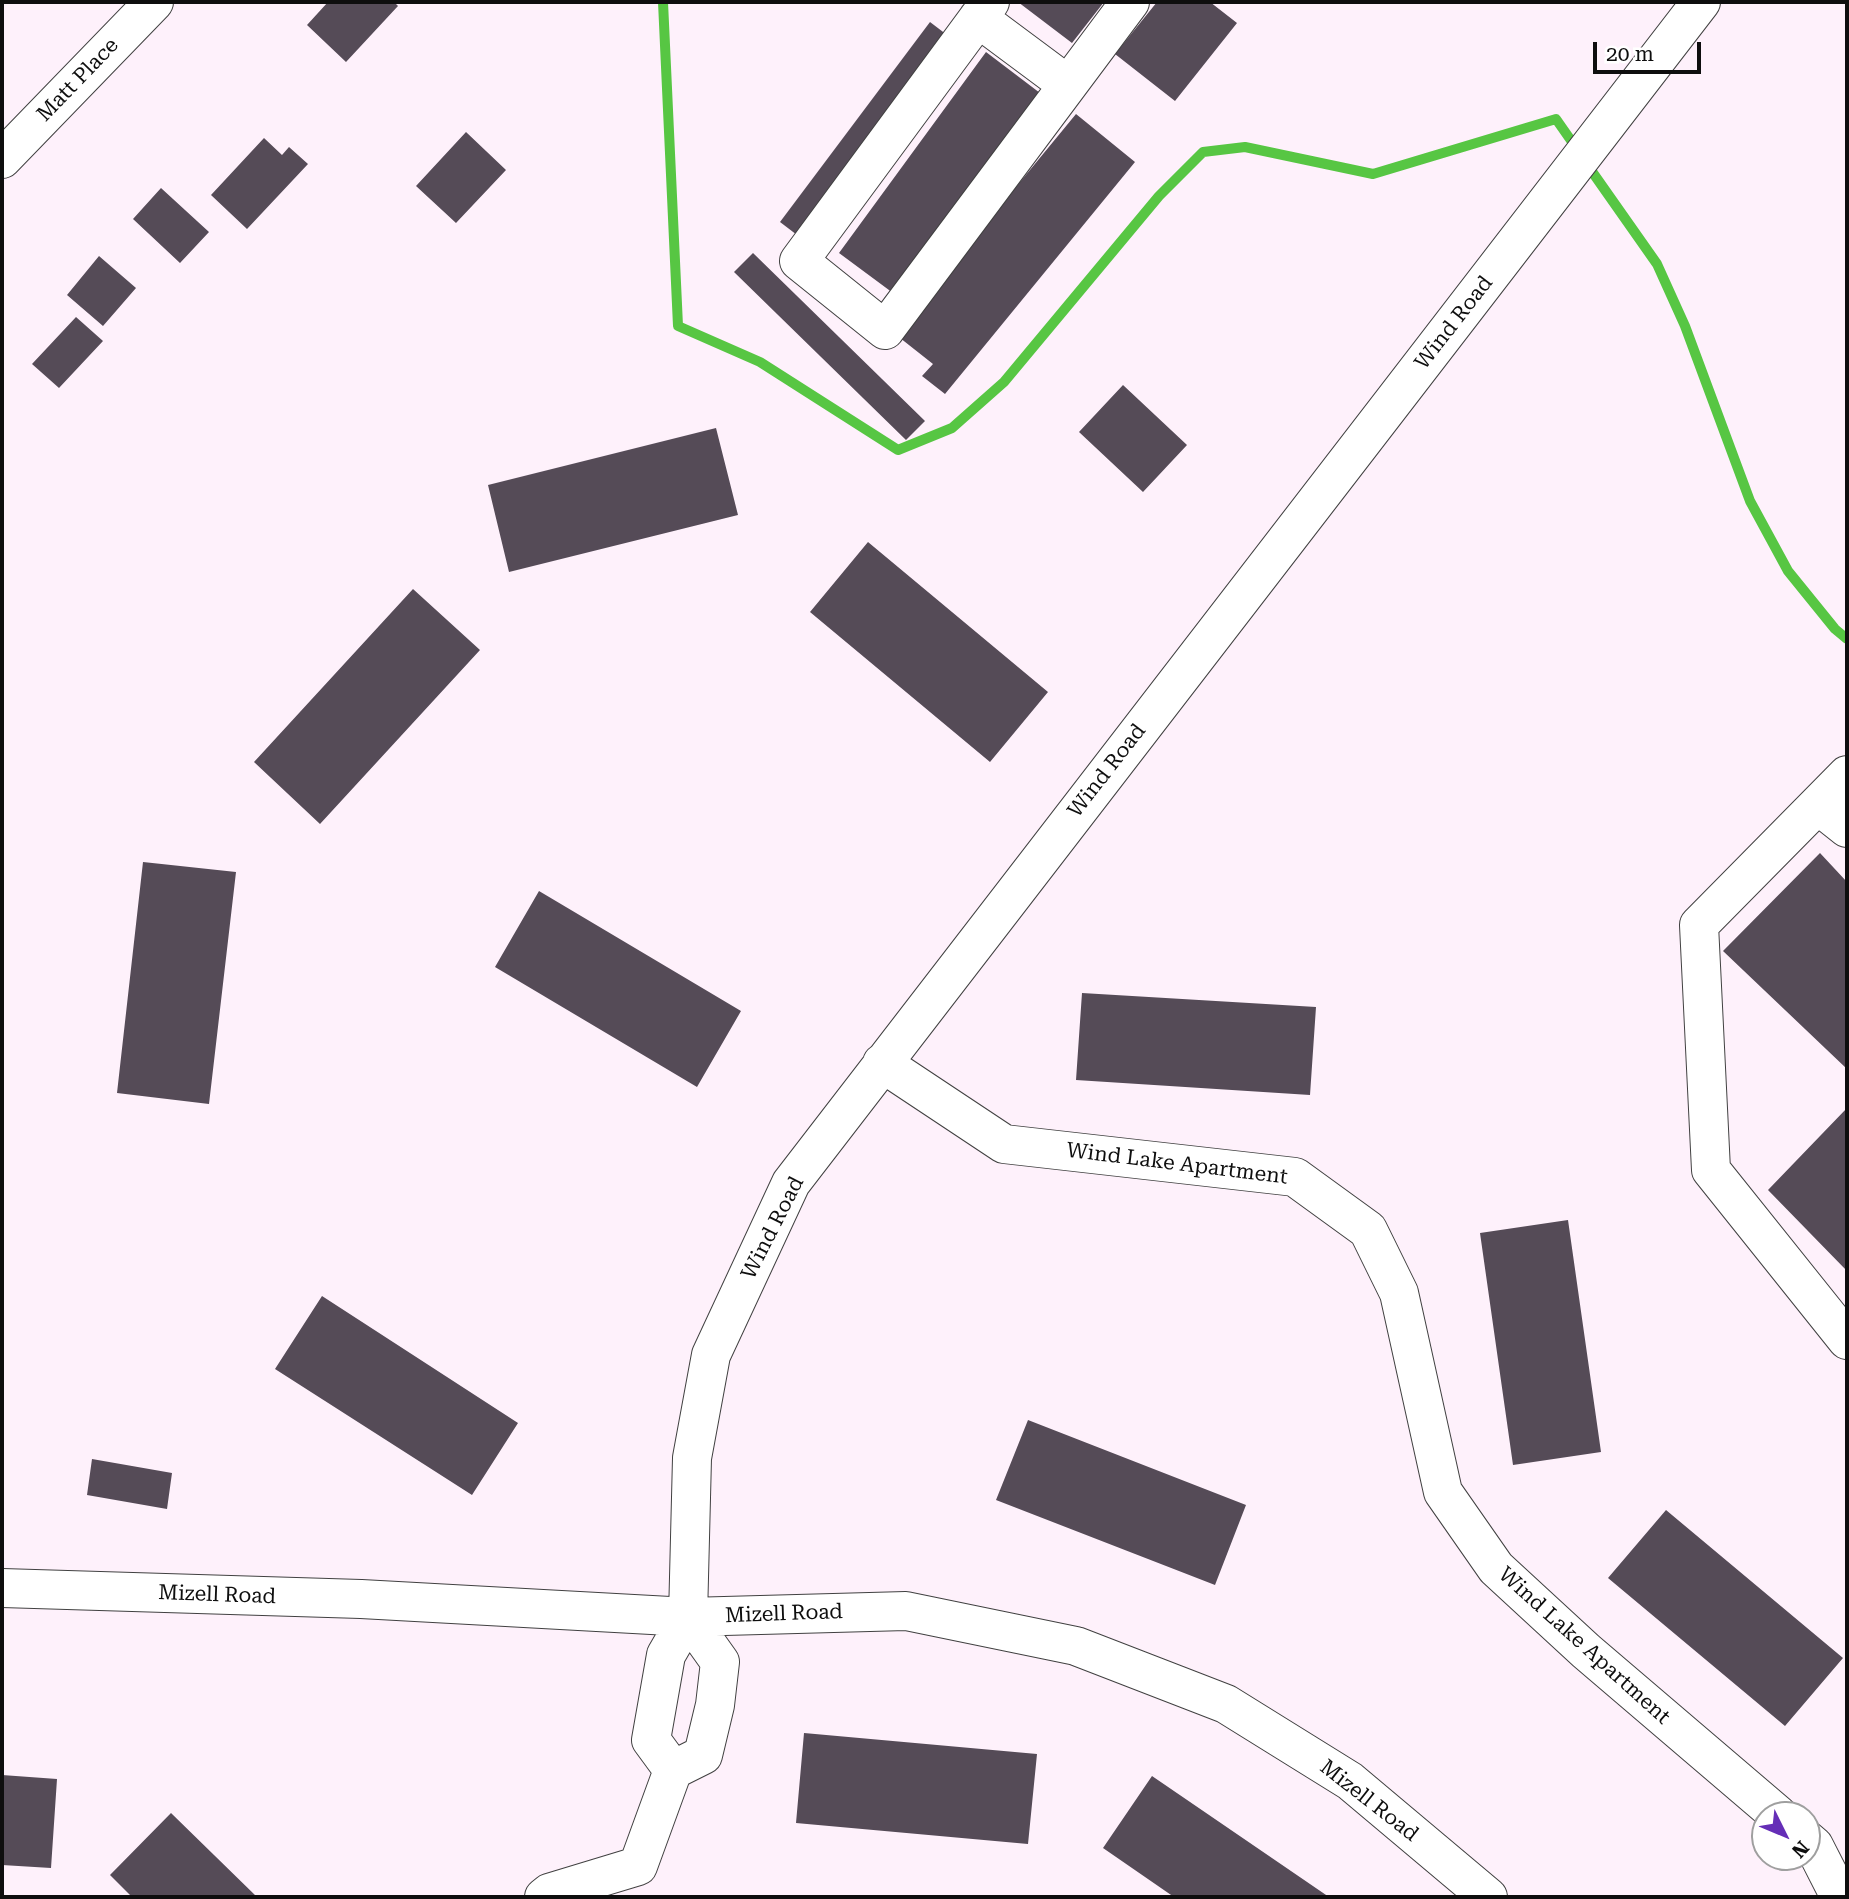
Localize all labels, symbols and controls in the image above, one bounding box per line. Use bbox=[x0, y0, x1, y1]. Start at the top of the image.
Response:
scale bar bbox=[1597, 28, 1706, 72]
street label: Matt Place bbox=[32, 33, 124, 127]
text: 20 m bbox=[1606, 42, 1654, 66]
street label: Wind Road bbox=[1410, 271, 1498, 375]
street label: Wind Road bbox=[1063, 719, 1151, 823]
street label: Wind Lake Apartment bbox=[1065, 1138, 1289, 1190]
street label: Wind Road bbox=[736, 1172, 810, 1284]
street label: Wind Lake Apartment bbox=[1493, 1562, 1675, 1730]
street label: Mizell Road bbox=[158, 1580, 276, 1610]
street label: Mizell Road bbox=[725, 1599, 843, 1629]
street label: Mizell Road bbox=[1315, 1755, 1423, 1847]
north arrow bbox=[1751, 1801, 1821, 1871]
text: N bbox=[1787, 1836, 1814, 1862]

